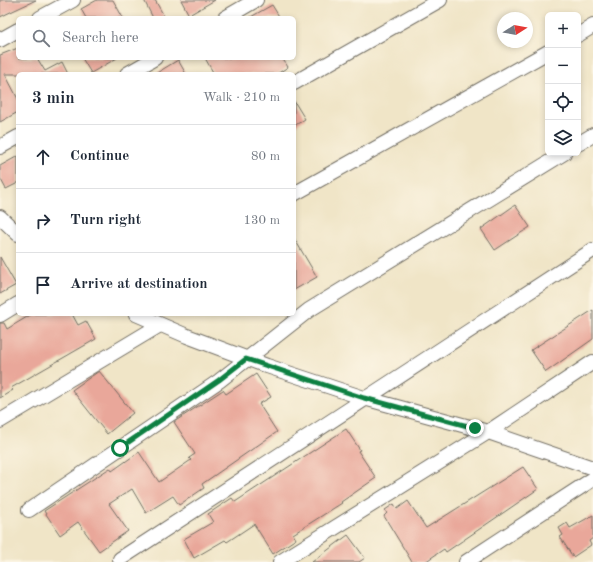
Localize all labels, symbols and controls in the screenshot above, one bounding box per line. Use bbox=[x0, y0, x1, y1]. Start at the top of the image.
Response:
north arrow bbox=[497, 12, 533, 48]
map controls bbox=[545, 12, 581, 156]
button: + bbox=[545, 12, 581, 48]
search box bbox=[16, 16, 296, 60]
icon: search bbox=[30, 27, 52, 49]
text: Search here bbox=[62, 31, 139, 46]
button: − bbox=[545, 48, 581, 84]
button: locate bbox=[545, 84, 581, 120]
text: 3 min bbox=[32, 90, 75, 107]
text: Walk · 210 m bbox=[203, 91, 280, 104]
button: layers bbox=[545, 120, 581, 156]
icon: ahead bbox=[32, 146, 54, 168]
text: Continue bbox=[70, 149, 129, 164]
text: 80 m bbox=[251, 150, 280, 163]
icon: right bbox=[32, 210, 54, 232]
text: Turn right bbox=[70, 213, 141, 228]
text: 130 m bbox=[243, 214, 280, 227]
icon: arrive bbox=[32, 274, 54, 296]
text: Arrive at destination bbox=[70, 277, 208, 292]
route end bbox=[466, 419, 484, 437]
route start bbox=[111, 439, 129, 457]

